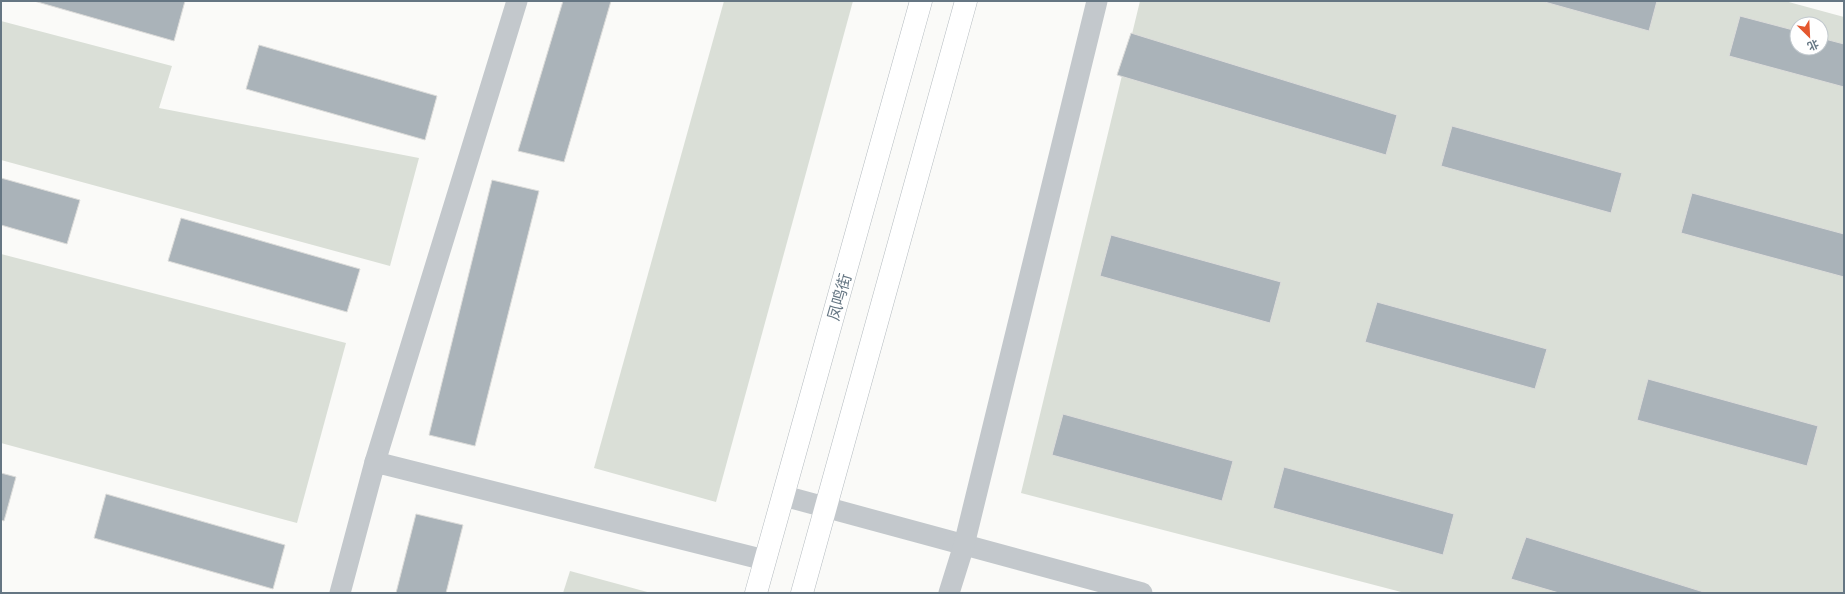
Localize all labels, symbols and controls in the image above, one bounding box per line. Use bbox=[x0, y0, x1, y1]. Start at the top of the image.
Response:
north arrow bbox=[1789, 16, 1829, 56]
text: 北 bbox=[1805, 36, 1821, 55]
street label: 凤鸣街 bbox=[822, 271, 857, 323]

